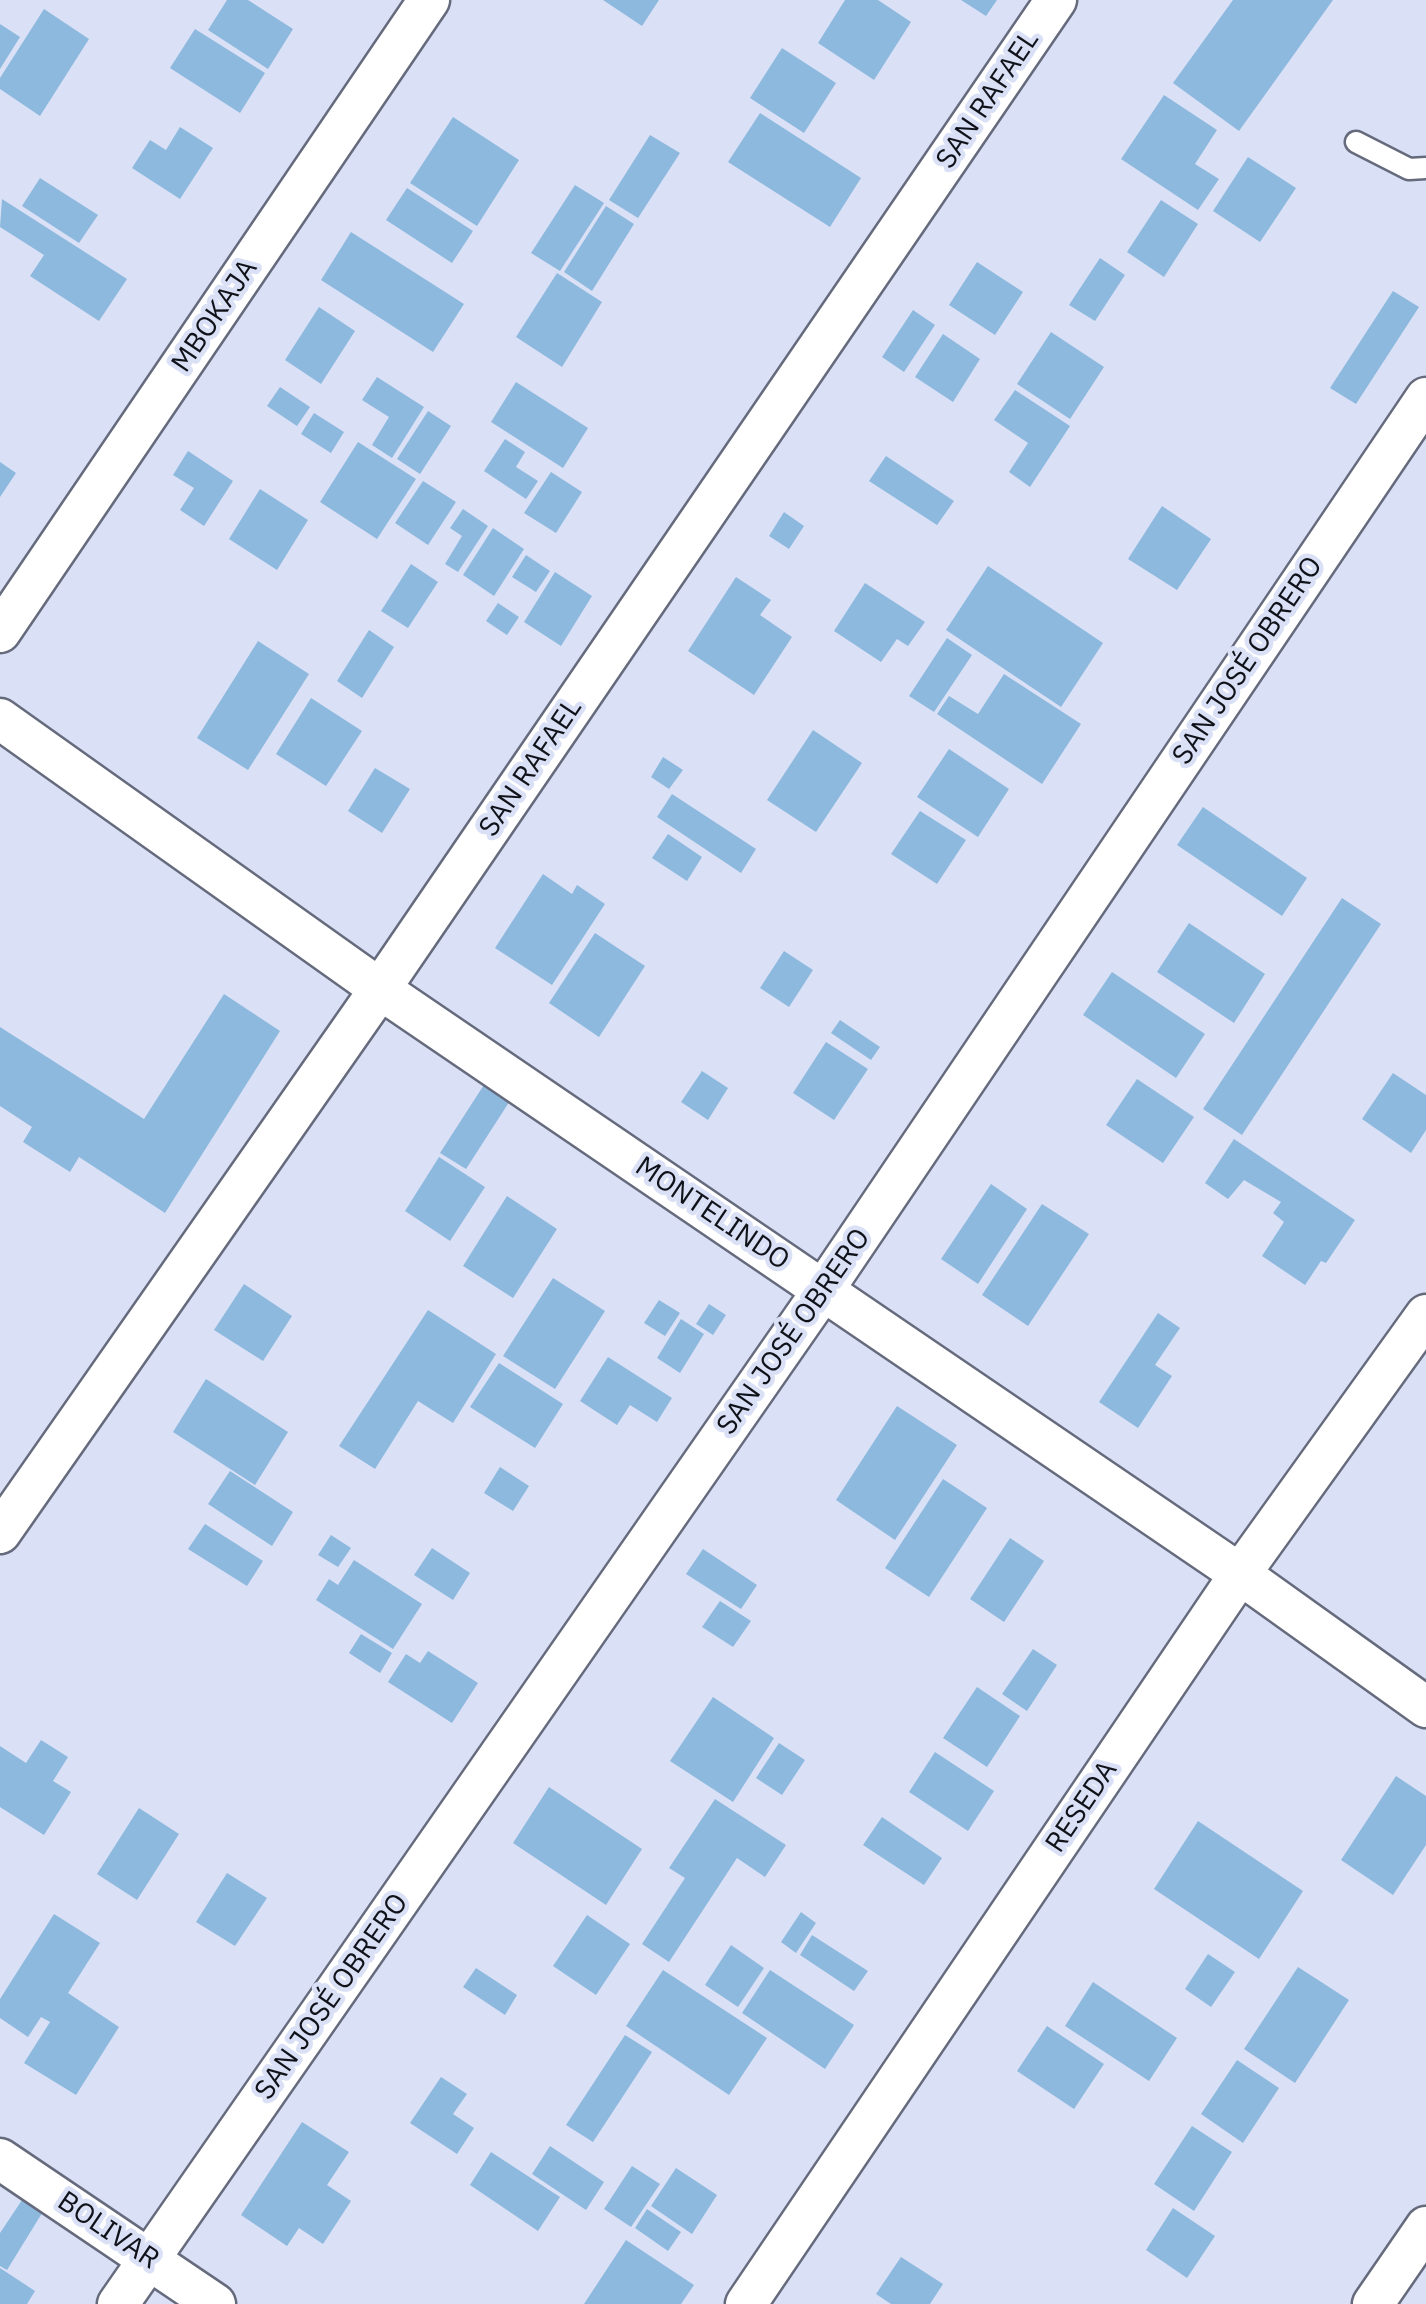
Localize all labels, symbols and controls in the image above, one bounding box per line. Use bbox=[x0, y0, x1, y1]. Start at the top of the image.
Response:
street label: SAN RAFAEL bbox=[930, 25, 1046, 175]
street label: MBOKAJA bbox=[165, 253, 265, 379]
street label: SAN JOSÉ OBRERO bbox=[1166, 551, 1330, 771]
street label: SAN RAFAEL bbox=[473, 693, 589, 843]
street label: MONTELINDO bbox=[629, 1150, 795, 1278]
street label: SAN JOSÉ OBRERO bbox=[710, 1223, 878, 1441]
street label: RESEDA bbox=[1039, 1755, 1125, 1859]
street label: SAN JOSÉ OBRERO bbox=[248, 1888, 416, 2106]
street label: BOLIVAR bbox=[51, 2185, 165, 2277]

